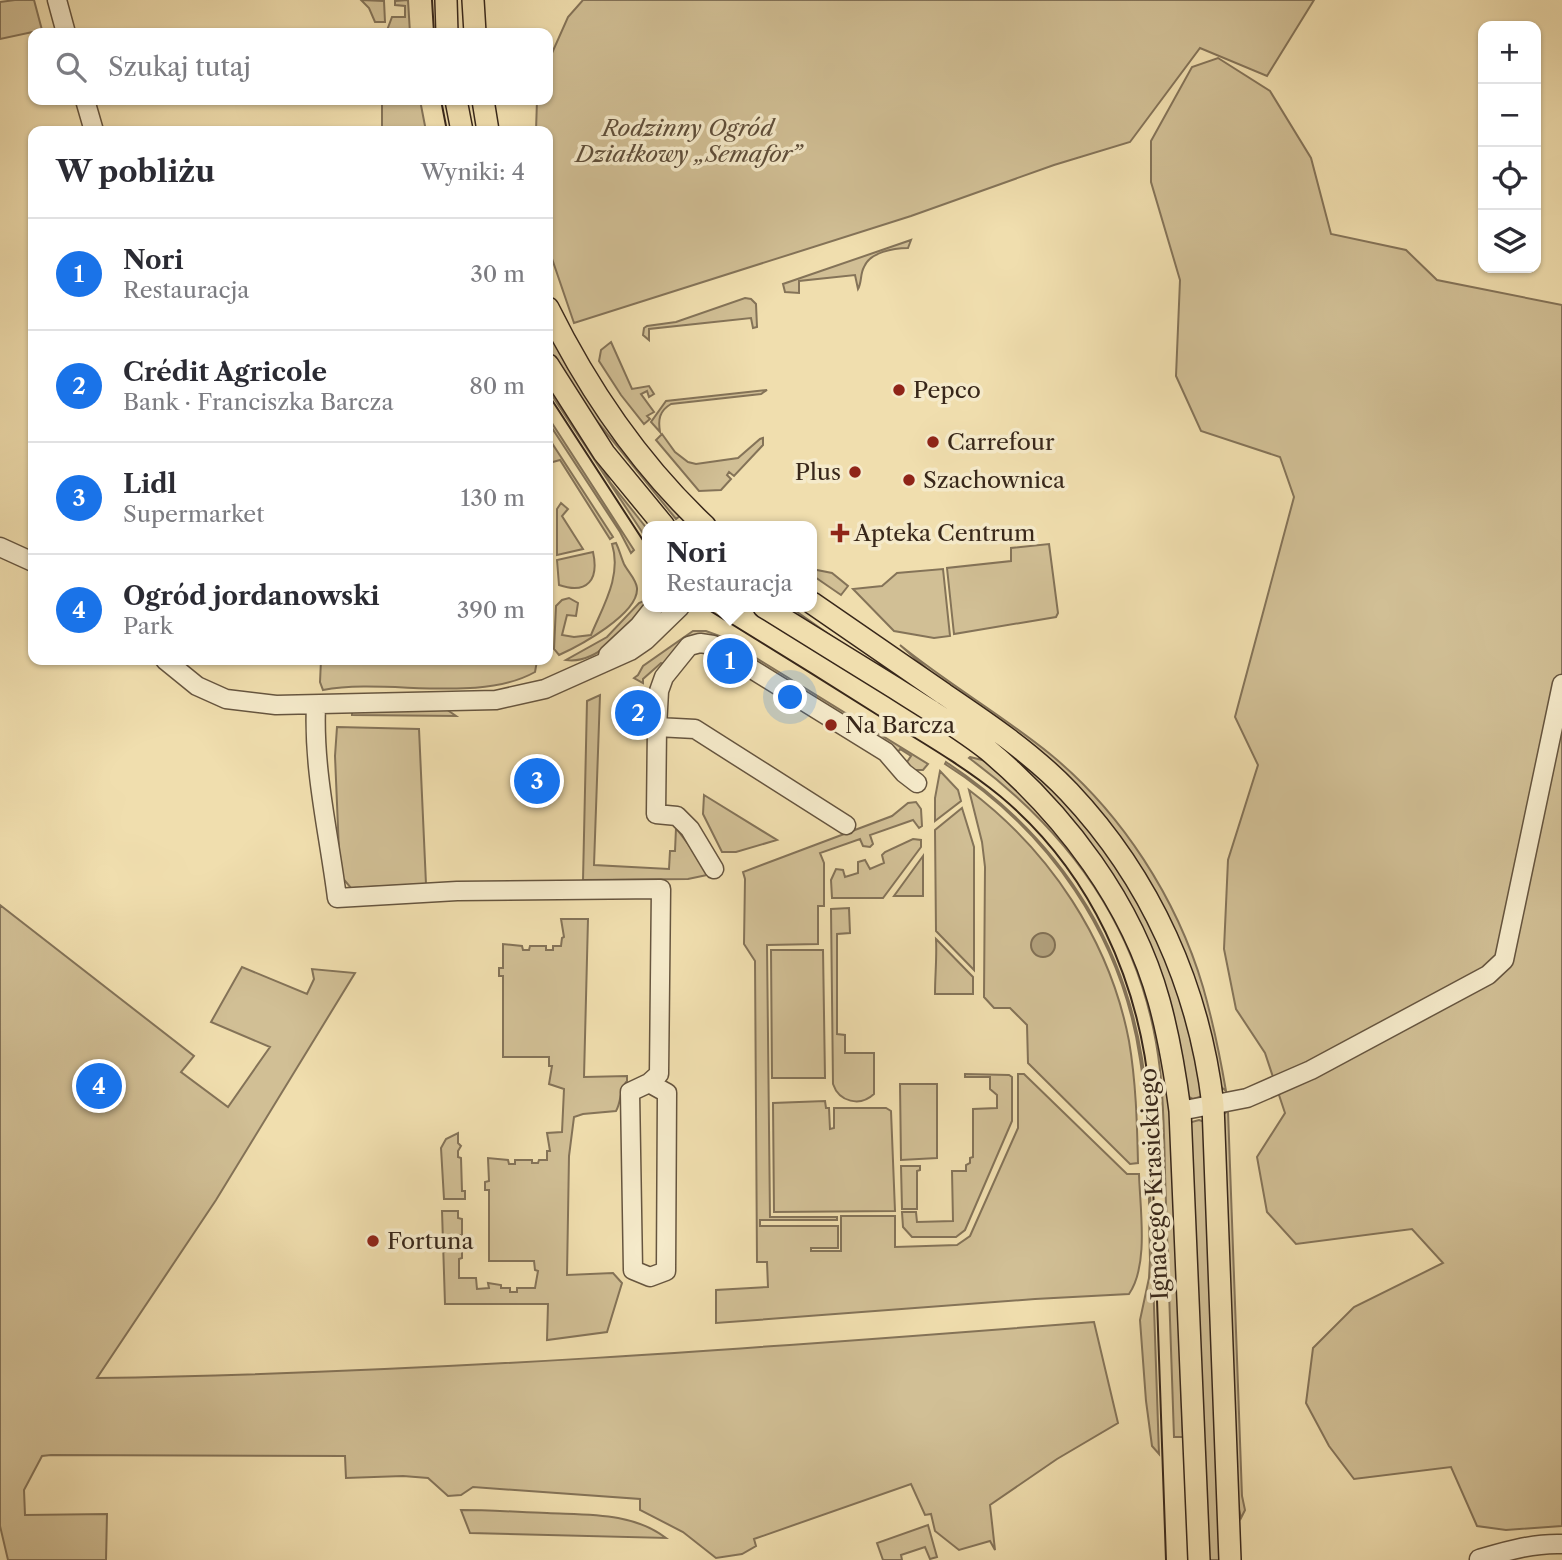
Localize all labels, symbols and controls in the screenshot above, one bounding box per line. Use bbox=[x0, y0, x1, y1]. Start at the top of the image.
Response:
map controls bbox=[1478, 21, 1541, 273]
button: + bbox=[1478, 21, 1541, 84]
search box bbox=[28, 28, 553, 105]
icon: search bbox=[52, 48, 90, 86]
text: Szukaj tutaj bbox=[108, 51, 251, 83]
button: − bbox=[1478, 84, 1541, 147]
park label: Rodzinny Ogród Działkowy „Semafor” bbox=[573, 114, 804, 168]
button: locate bbox=[1478, 147, 1541, 210]
text: W pobliżu bbox=[56, 153, 215, 190]
text: Wyniki: 4 bbox=[421, 158, 525, 186]
button: layers bbox=[1478, 210, 1541, 273]
text: Nori bbox=[123, 244, 184, 276]
text: 1 bbox=[74, 260, 84, 288]
text: 30 m bbox=[470, 260, 525, 288]
text: Restauracja bbox=[123, 276, 249, 304]
text: Crédit Agricole bbox=[123, 356, 327, 388]
text: 2 bbox=[72, 372, 86, 400]
text: 80 m bbox=[469, 372, 525, 400]
place label: Pepco bbox=[913, 376, 981, 404]
marker: Pepco bbox=[891, 382, 907, 398]
text: Bank · Franciszka Barcza bbox=[123, 388, 394, 416]
place label: Carrefour bbox=[947, 428, 1055, 456]
marker: Carrefour bbox=[925, 434, 941, 450]
place label: Plus bbox=[795, 458, 841, 486]
marker: Plus bbox=[847, 464, 863, 480]
place label: Szachownica bbox=[923, 466, 1066, 494]
text: Lidl bbox=[123, 468, 177, 500]
marker: Szachownica bbox=[901, 472, 917, 488]
text: 3 bbox=[73, 484, 86, 512]
text: 130 m bbox=[461, 484, 525, 512]
text: Supermarket bbox=[123, 500, 264, 528]
place label: Apteka Centrum bbox=[853, 519, 1035, 547]
popup bbox=[642, 521, 817, 612]
marker: Apteka Centrum bbox=[832, 525, 848, 541]
text: Nori bbox=[666, 537, 727, 569]
text: Restauracja bbox=[666, 569, 793, 597]
text: Ogród jordanowski bbox=[123, 580, 380, 612]
text: 4 bbox=[72, 596, 86, 624]
text: 390 m bbox=[457, 596, 525, 624]
text: Park bbox=[123, 612, 173, 640]
pin: 1 bbox=[707, 635, 753, 687]
your location bbox=[773, 680, 807, 714]
pin: 2 bbox=[615, 687, 661, 739]
place label: Na Barcza bbox=[845, 711, 956, 739]
marker: Na Barcza bbox=[823, 717, 839, 733]
pin: 3 bbox=[514, 755, 560, 807]
pin: 4 bbox=[76, 1060, 122, 1112]
street label: Ignacego Krasickiego bbox=[1134, 1067, 1174, 1301]
place label: Fortuna bbox=[387, 1227, 474, 1255]
marker: Fortuna bbox=[365, 1233, 381, 1249]

